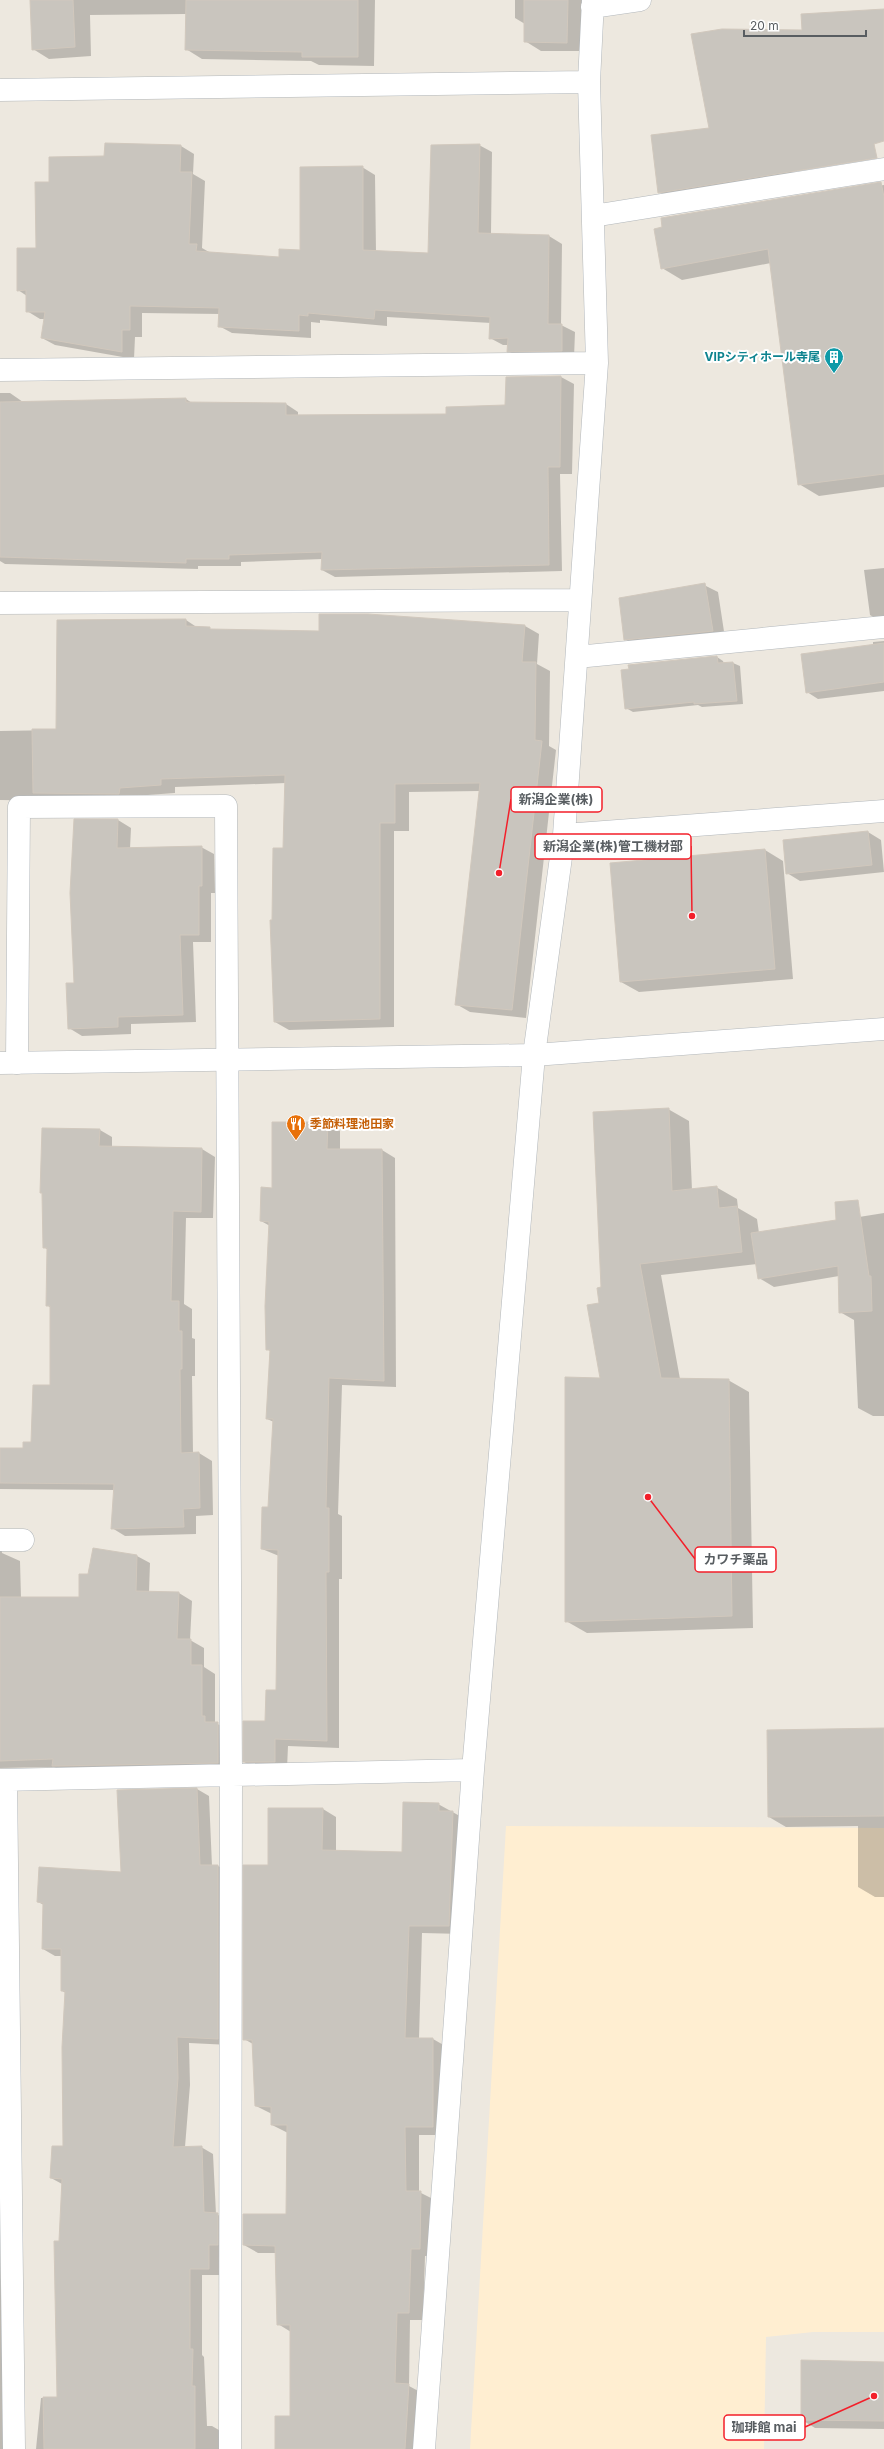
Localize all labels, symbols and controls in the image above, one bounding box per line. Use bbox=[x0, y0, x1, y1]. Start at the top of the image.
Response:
scale bar bbox=[744, 12, 866, 38]
text: 20 m bbox=[750, 18, 779, 33]
building icon: VIPシティホール寺尾 bbox=[823, 346, 845, 374]
place label: VIPシティホール寺尾 bbox=[705, 349, 820, 364]
callout: 新潟企業(株) bbox=[511, 787, 602, 812]
text: 新潟企業(株) bbox=[519, 791, 593, 807]
callout: 新潟企業(株)管工機材部 bbox=[535, 834, 691, 859]
text: 新潟企業(株)管工機材部 bbox=[543, 838, 683, 854]
restaurant icon: 季節料理池田家 bbox=[285, 1113, 307, 1141]
place label: 季節料理池田家 bbox=[310, 1116, 394, 1131]
callout: カワチ薬品 bbox=[695, 1547, 776, 1572]
text: カワチ薬品 bbox=[703, 1551, 769, 1567]
callout: 珈琲館 mai bbox=[724, 2415, 805, 2440]
text: 珈琲館 mai bbox=[731, 2419, 797, 2435]

